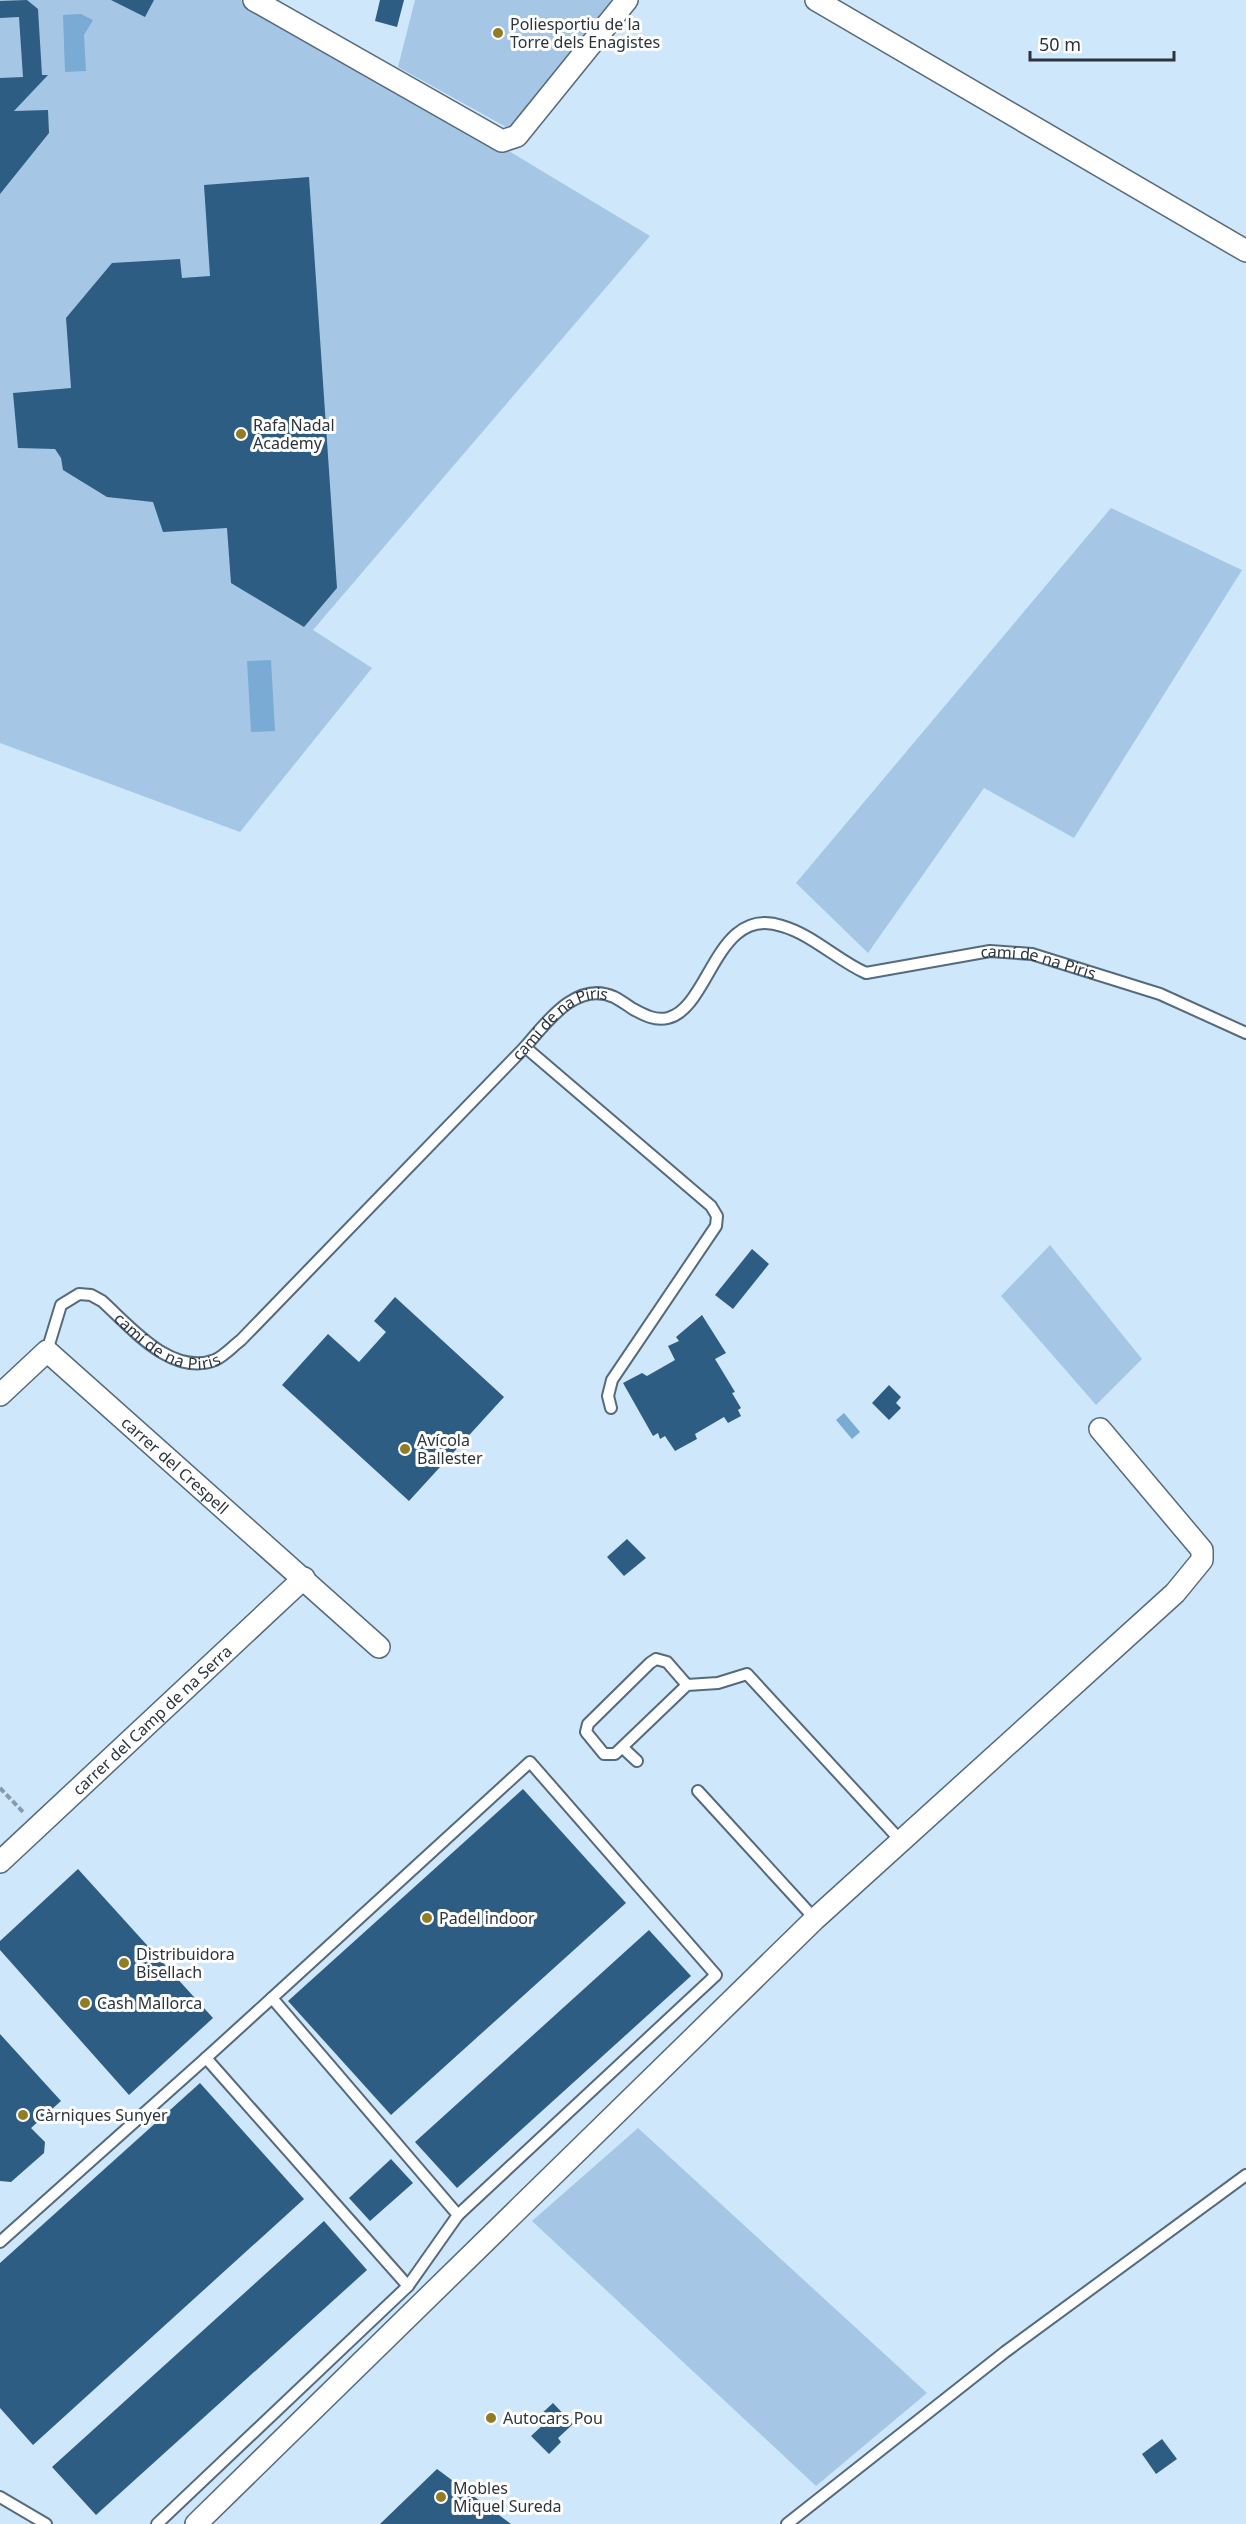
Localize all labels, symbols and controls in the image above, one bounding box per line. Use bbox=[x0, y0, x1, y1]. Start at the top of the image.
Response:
place label: Poliesportiu de la Torre dels Enagistes bbox=[510, 13, 660, 53]
scale bar bbox=[1030, 24, 1174, 62]
marker: Poliesportiu de la Torre dels Enagistes bbox=[491, 26, 505, 40]
text: 50 m bbox=[1039, 32, 1081, 56]
place label: Rafa Nadal Academy bbox=[253, 414, 335, 454]
marker: Rafa Nadal Academy bbox=[234, 427, 248, 441]
street label: camí de na Piris bbox=[979, 940, 1099, 984]
street label: camí de na Piris bbox=[507, 982, 610, 1065]
street label: camí de na Piris bbox=[110, 1307, 224, 1375]
street label: carrer del Crespell bbox=[117, 1411, 233, 1519]
place label: Avícola Ballester bbox=[417, 1429, 483, 1469]
marker: Avícola Ballester bbox=[398, 1442, 412, 1456]
street label: carrer del Camp de na Serra bbox=[68, 1640, 236, 1800]
place label: Padel indoor bbox=[439, 1907, 535, 1929]
marker: Padel indoor bbox=[420, 1911, 434, 1925]
place label: Distribuidora Bisellach bbox=[136, 1943, 235, 1983]
marker: Distribuidora Bisellach bbox=[117, 1956, 131, 1970]
place label: Cash Mallorca bbox=[97, 1992, 202, 2014]
marker: Cash Mallorca bbox=[78, 1996, 92, 2010]
place label: Càrniques Sunyer bbox=[35, 2104, 168, 2126]
marker: Càrniques Sunyer bbox=[16, 2108, 30, 2122]
place label: Autocars Pou bbox=[503, 2407, 603, 2429]
marker: Autocars Pou bbox=[484, 2411, 498, 2425]
place label: Mobles Miquel Sureda bbox=[453, 2477, 561, 2517]
marker: Mobles Miquel Sureda bbox=[434, 2490, 448, 2504]

